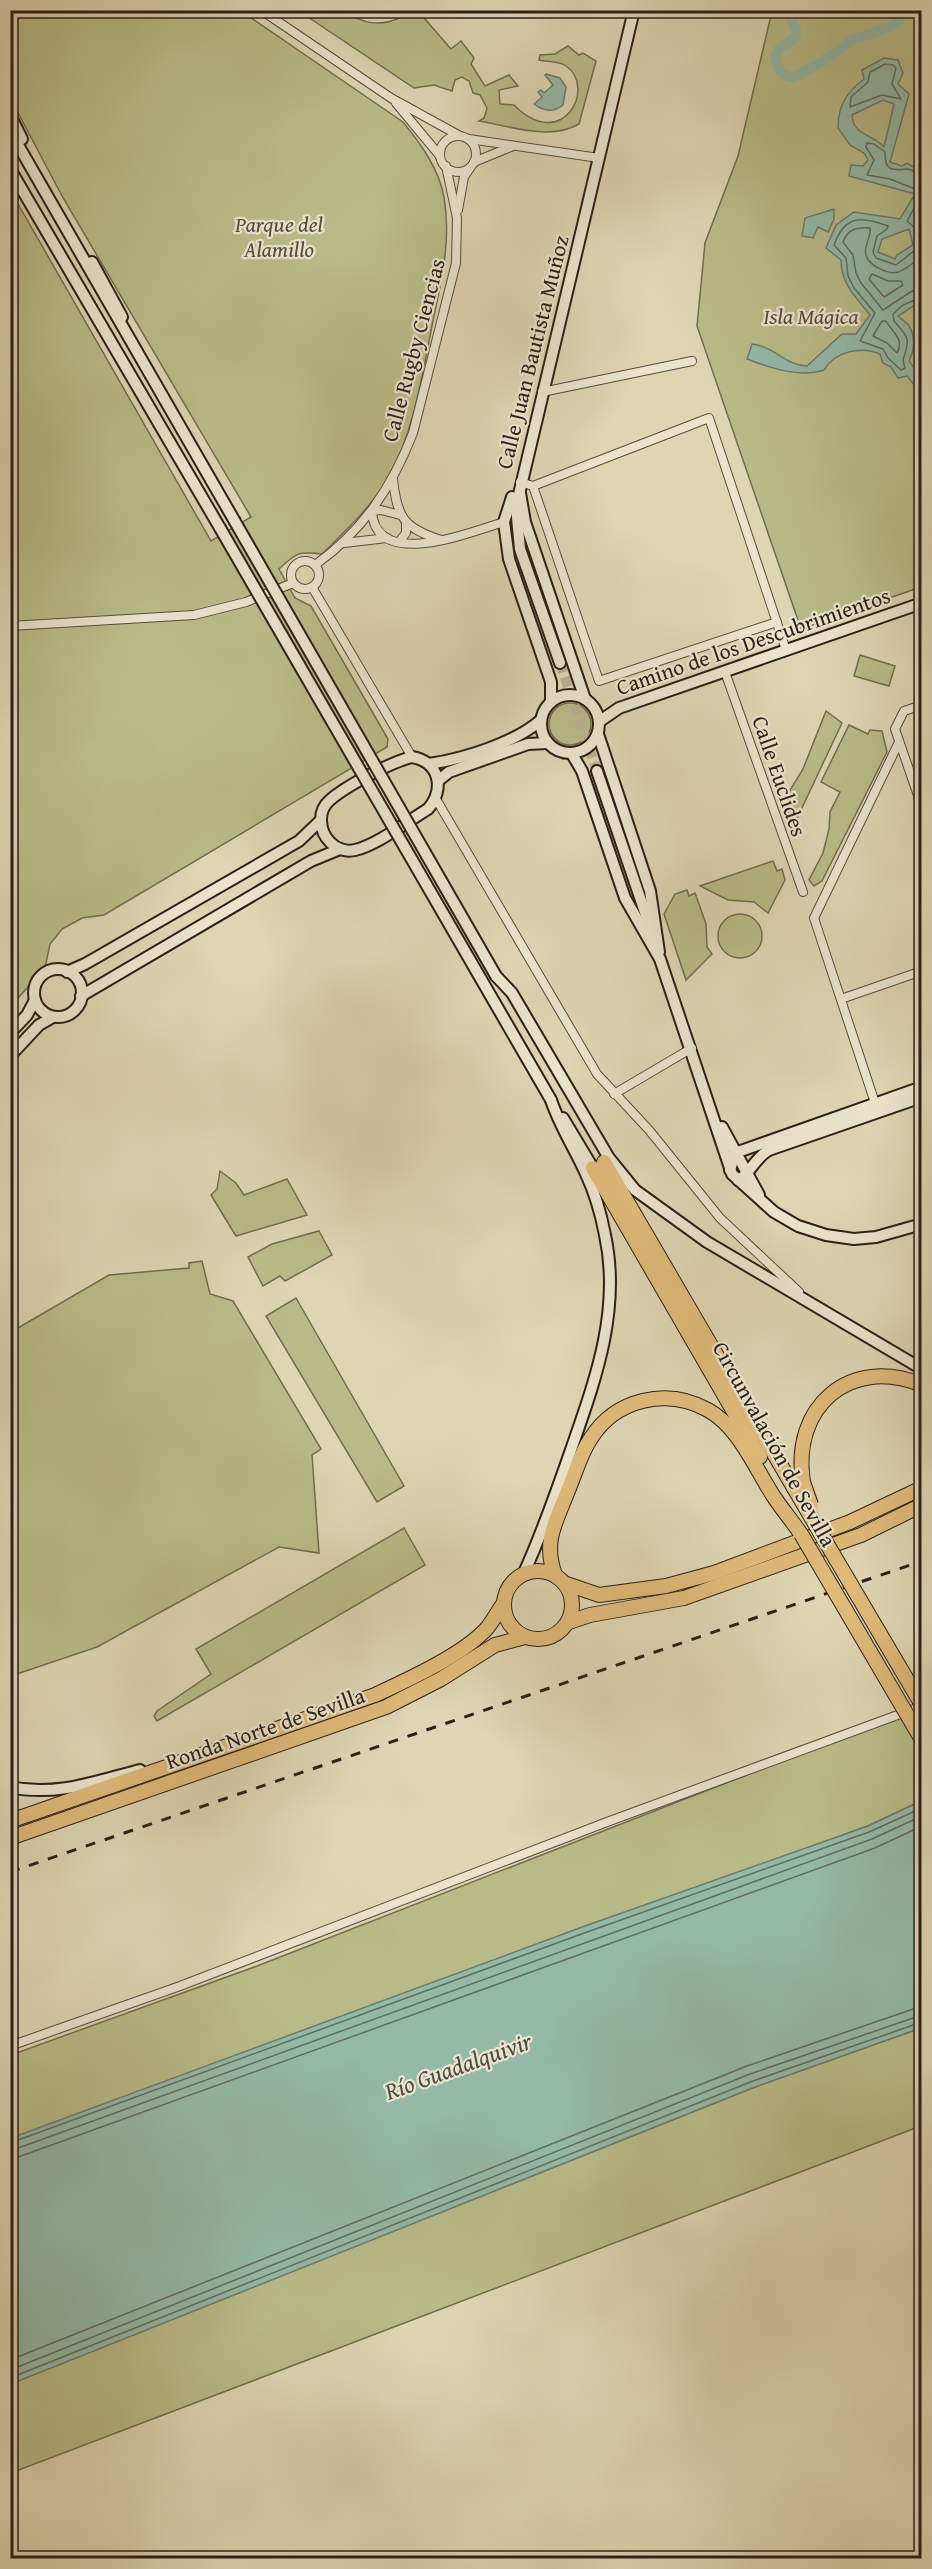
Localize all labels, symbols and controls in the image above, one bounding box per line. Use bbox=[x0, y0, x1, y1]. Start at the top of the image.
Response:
park label: Parque del Alamillo bbox=[234, 208, 323, 265]
street label: Calle Juan Bautista Muñoz bbox=[487, 231, 577, 472]
street label: Calle Rugby Ciencias bbox=[373, 255, 453, 445]
park label: Isla Mágica bbox=[763, 300, 859, 332]
street label: Camino de los Descubrimientos bbox=[612, 579, 894, 703]
street label: Calle Euclides bbox=[744, 711, 816, 841]
street label: Circunvalación de Sevilla bbox=[705, 1335, 845, 1553]
street label: Ronda Norte de Sevilla bbox=[161, 1679, 369, 1777]
water label: Río Guadalquivir bbox=[379, 2023, 537, 2109]

